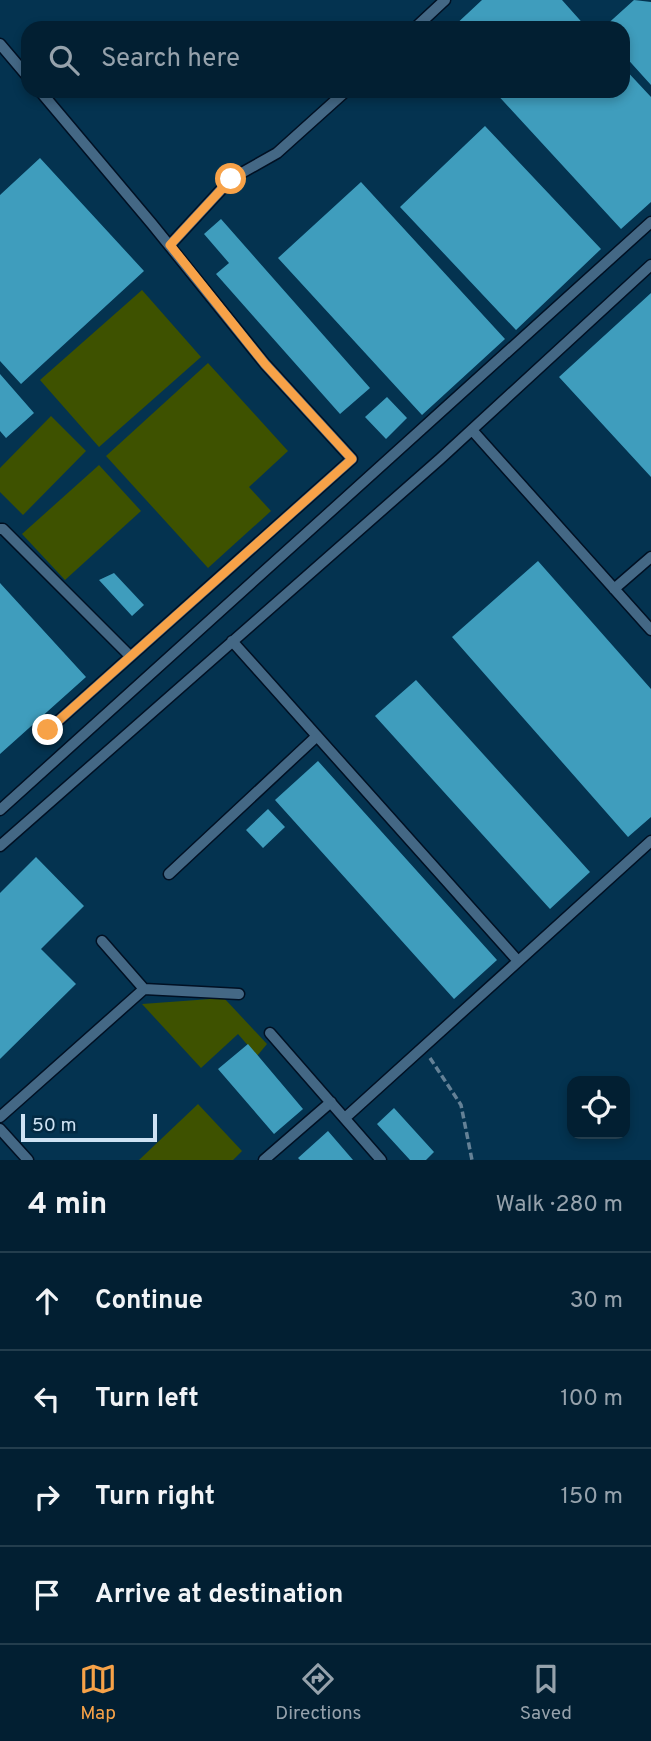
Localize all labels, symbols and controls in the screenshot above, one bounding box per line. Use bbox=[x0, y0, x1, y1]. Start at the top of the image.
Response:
search box bbox=[21, 21, 630, 98]
icon: search bbox=[45, 41, 83, 79]
text: Search here bbox=[101, 43, 240, 76]
route start bbox=[215, 163, 246, 194]
route end bbox=[32, 714, 63, 745]
map controls bbox=[567, 1076, 630, 1139]
button: locate bbox=[567, 1076, 630, 1139]
scale bar bbox=[21, 1111, 158, 1143]
text: 50 m bbox=[32, 1114, 77, 1138]
text: 4 min bbox=[28, 1187, 107, 1224]
text: Walk · 280 m bbox=[496, 1191, 623, 1220]
icon: ahead bbox=[28, 1282, 66, 1320]
text: Continue bbox=[95, 1285, 203, 1318]
text: 30 m bbox=[570, 1287, 623, 1316]
icon: left bbox=[28, 1380, 66, 1418]
text: Turn left bbox=[95, 1383, 199, 1416]
text: 100 m bbox=[560, 1385, 623, 1414]
icon: right bbox=[28, 1478, 66, 1516]
text: Turn right bbox=[95, 1481, 215, 1514]
text: 150 m bbox=[561, 1483, 623, 1512]
icon: arrive bbox=[28, 1576, 66, 1614]
text: Arrive at destination bbox=[95, 1579, 343, 1612]
tab: Map bbox=[79, 1660, 117, 1726]
tab: Directions bbox=[275, 1660, 362, 1726]
tab: Saved bbox=[520, 1660, 572, 1726]

